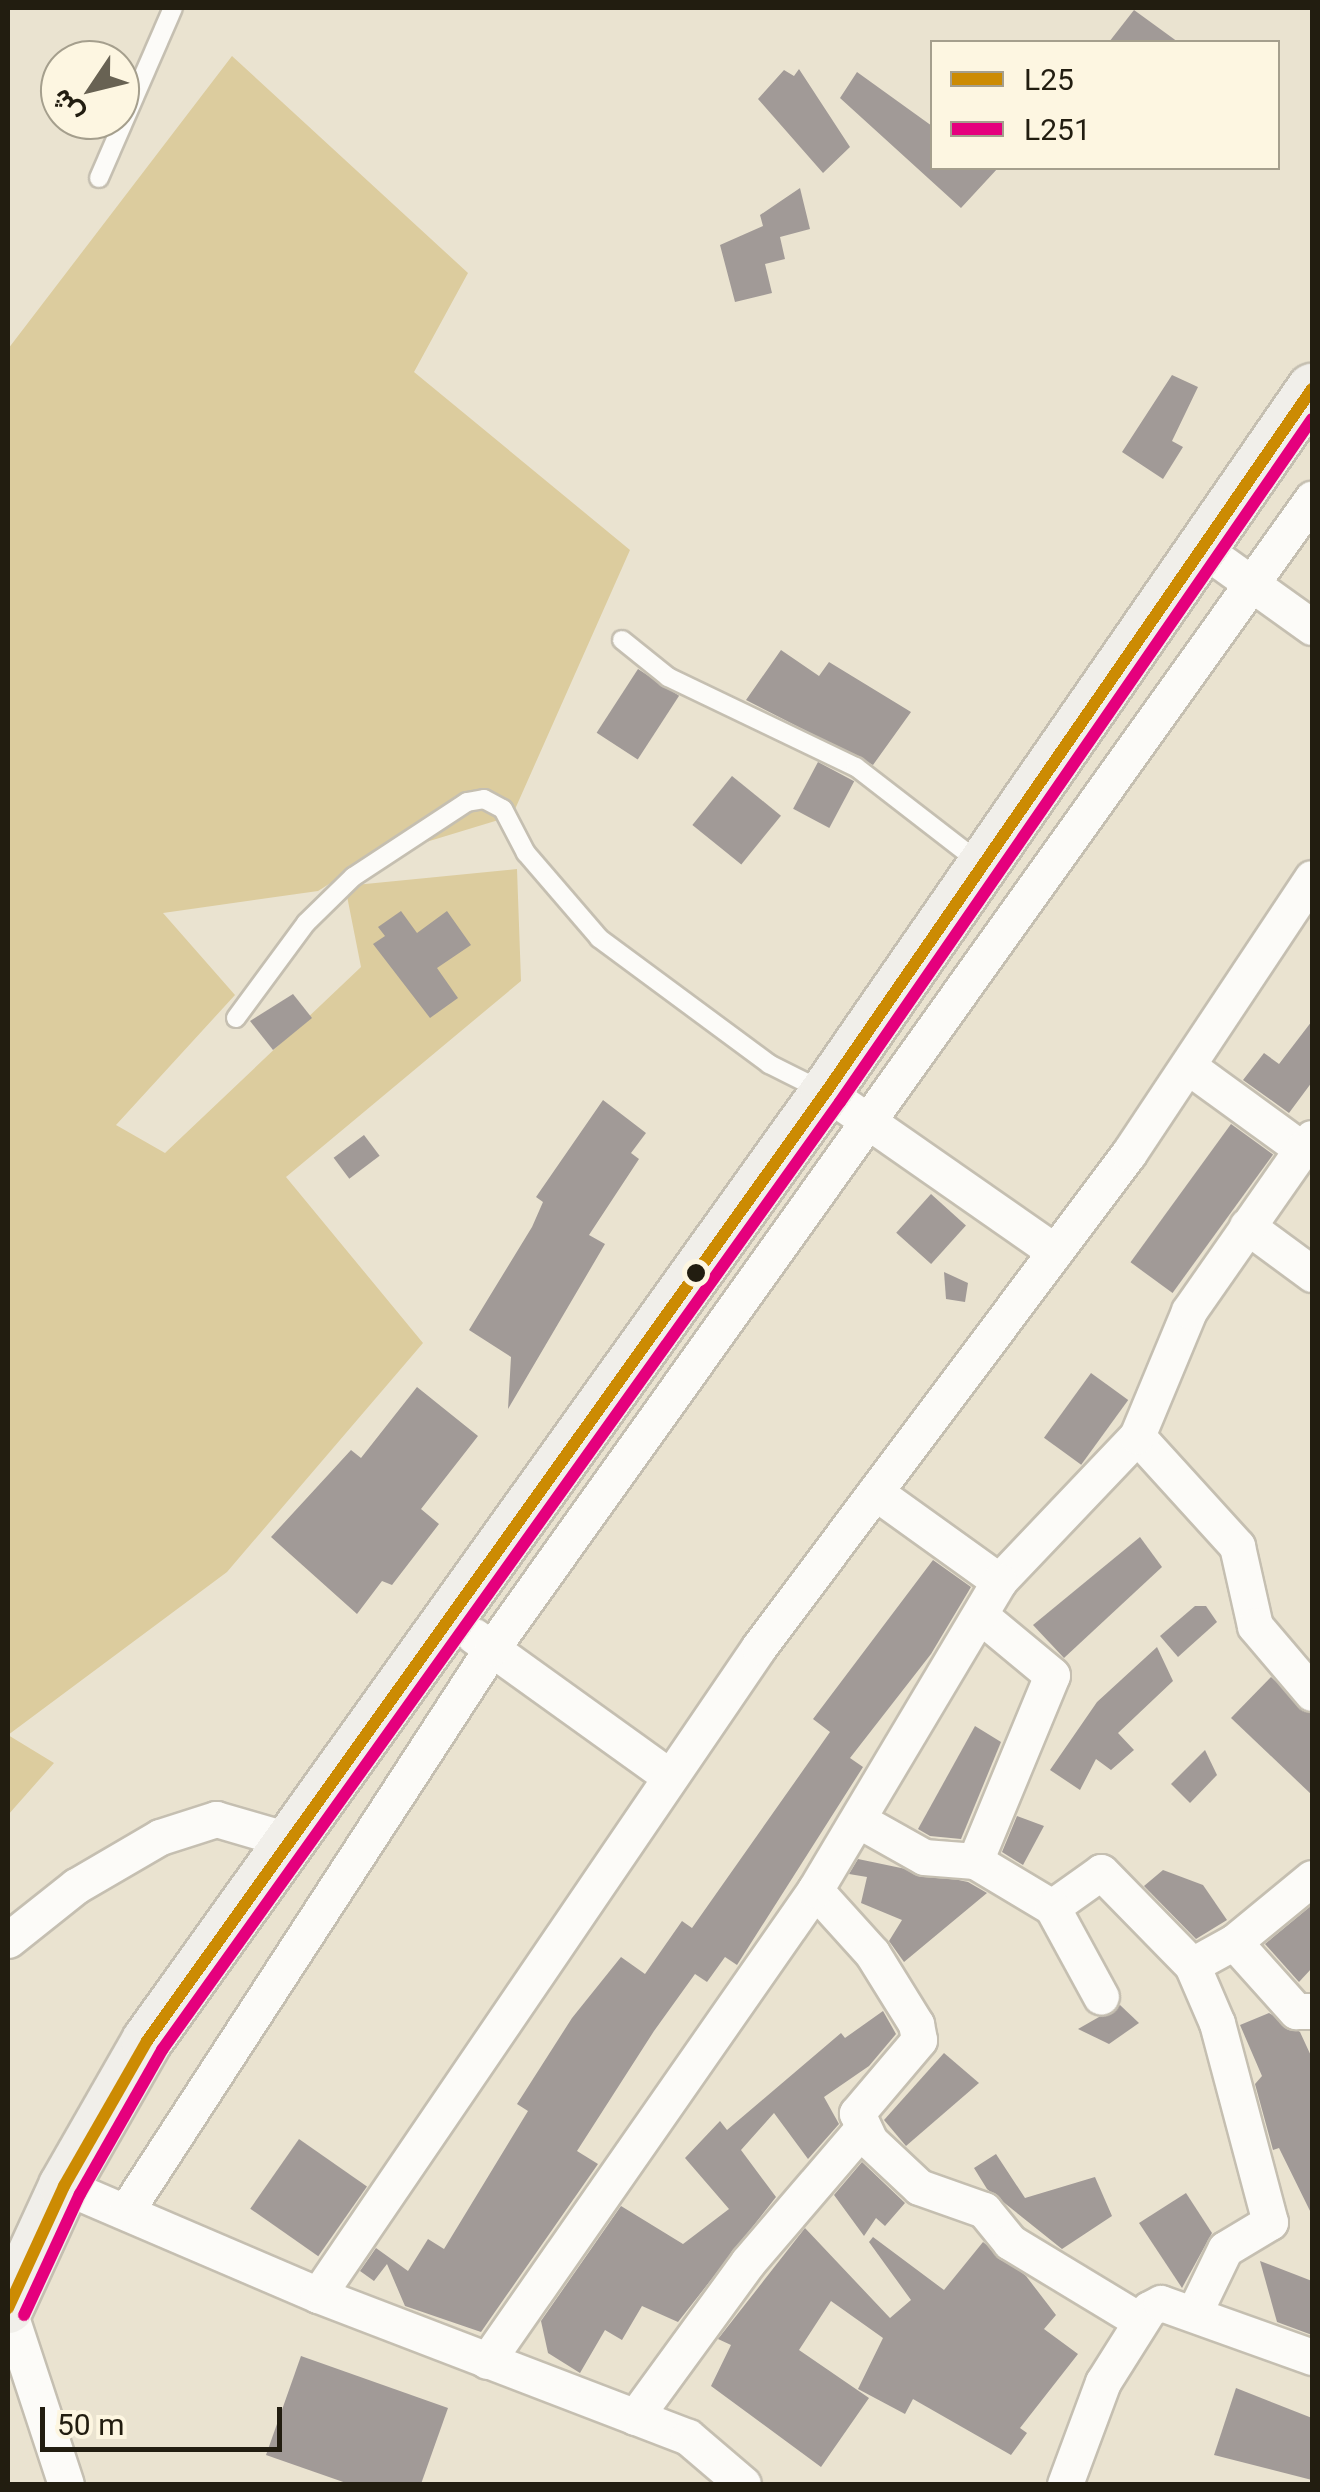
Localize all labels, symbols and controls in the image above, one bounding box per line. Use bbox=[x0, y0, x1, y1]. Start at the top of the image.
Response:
north arrow bbox=[40, 40, 140, 140]
legend bbox=[930, 40, 1280, 170]
text: L25 bbox=[1024, 62, 1074, 97]
text: ش bbox=[43, 83, 90, 130]
text: L251 bbox=[1024, 112, 1091, 147]
unlabelled marker bbox=[686, 1263, 706, 1283]
scale bar bbox=[45, 2387, 288, 2449]
text: 50 m bbox=[57, 2407, 124, 2442]

